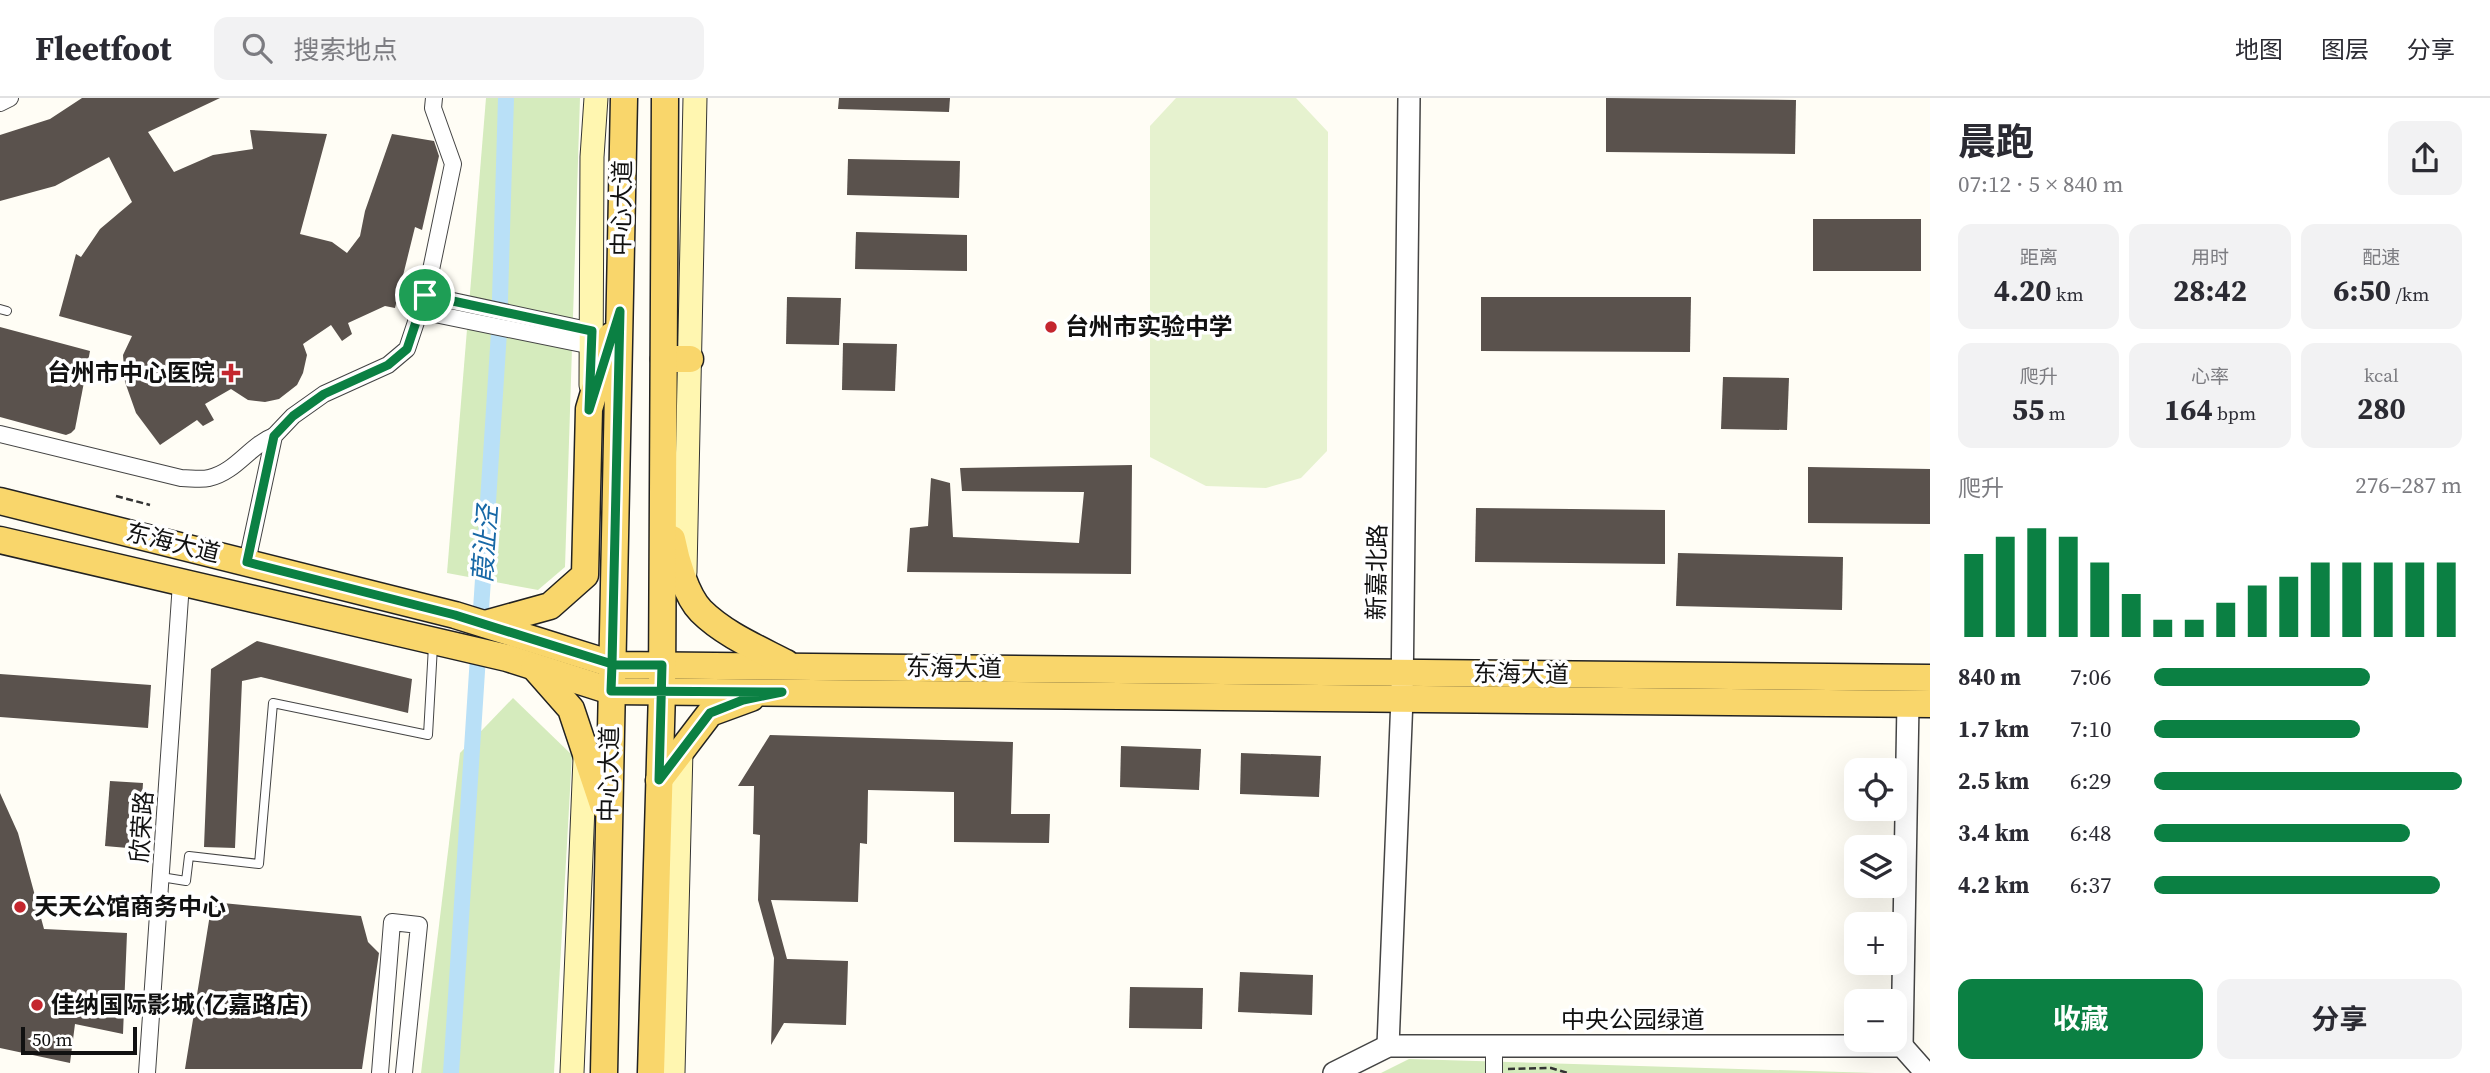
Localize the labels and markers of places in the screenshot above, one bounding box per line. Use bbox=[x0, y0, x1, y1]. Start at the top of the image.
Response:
pin bbox=[395, 265, 455, 325]
place label: 台州市实验中学 bbox=[1065, 310, 1233, 343]
marker: 台州市实验中学 bbox=[1043, 319, 1059, 335]
place label: 台州市中心医院 bbox=[47, 356, 215, 389]
marker: 台州市中心医院 bbox=[221, 363, 241, 383]
place label: 天天公馆商务中心 bbox=[34, 890, 226, 923]
marker: 天天公馆商务中心 bbox=[12, 899, 28, 915]
place label: 佳纳国际影城(亿嘉路店) bbox=[51, 988, 309, 1021]
marker: 佳纳国际影城(亿嘉路店) bbox=[29, 997, 45, 1013]

